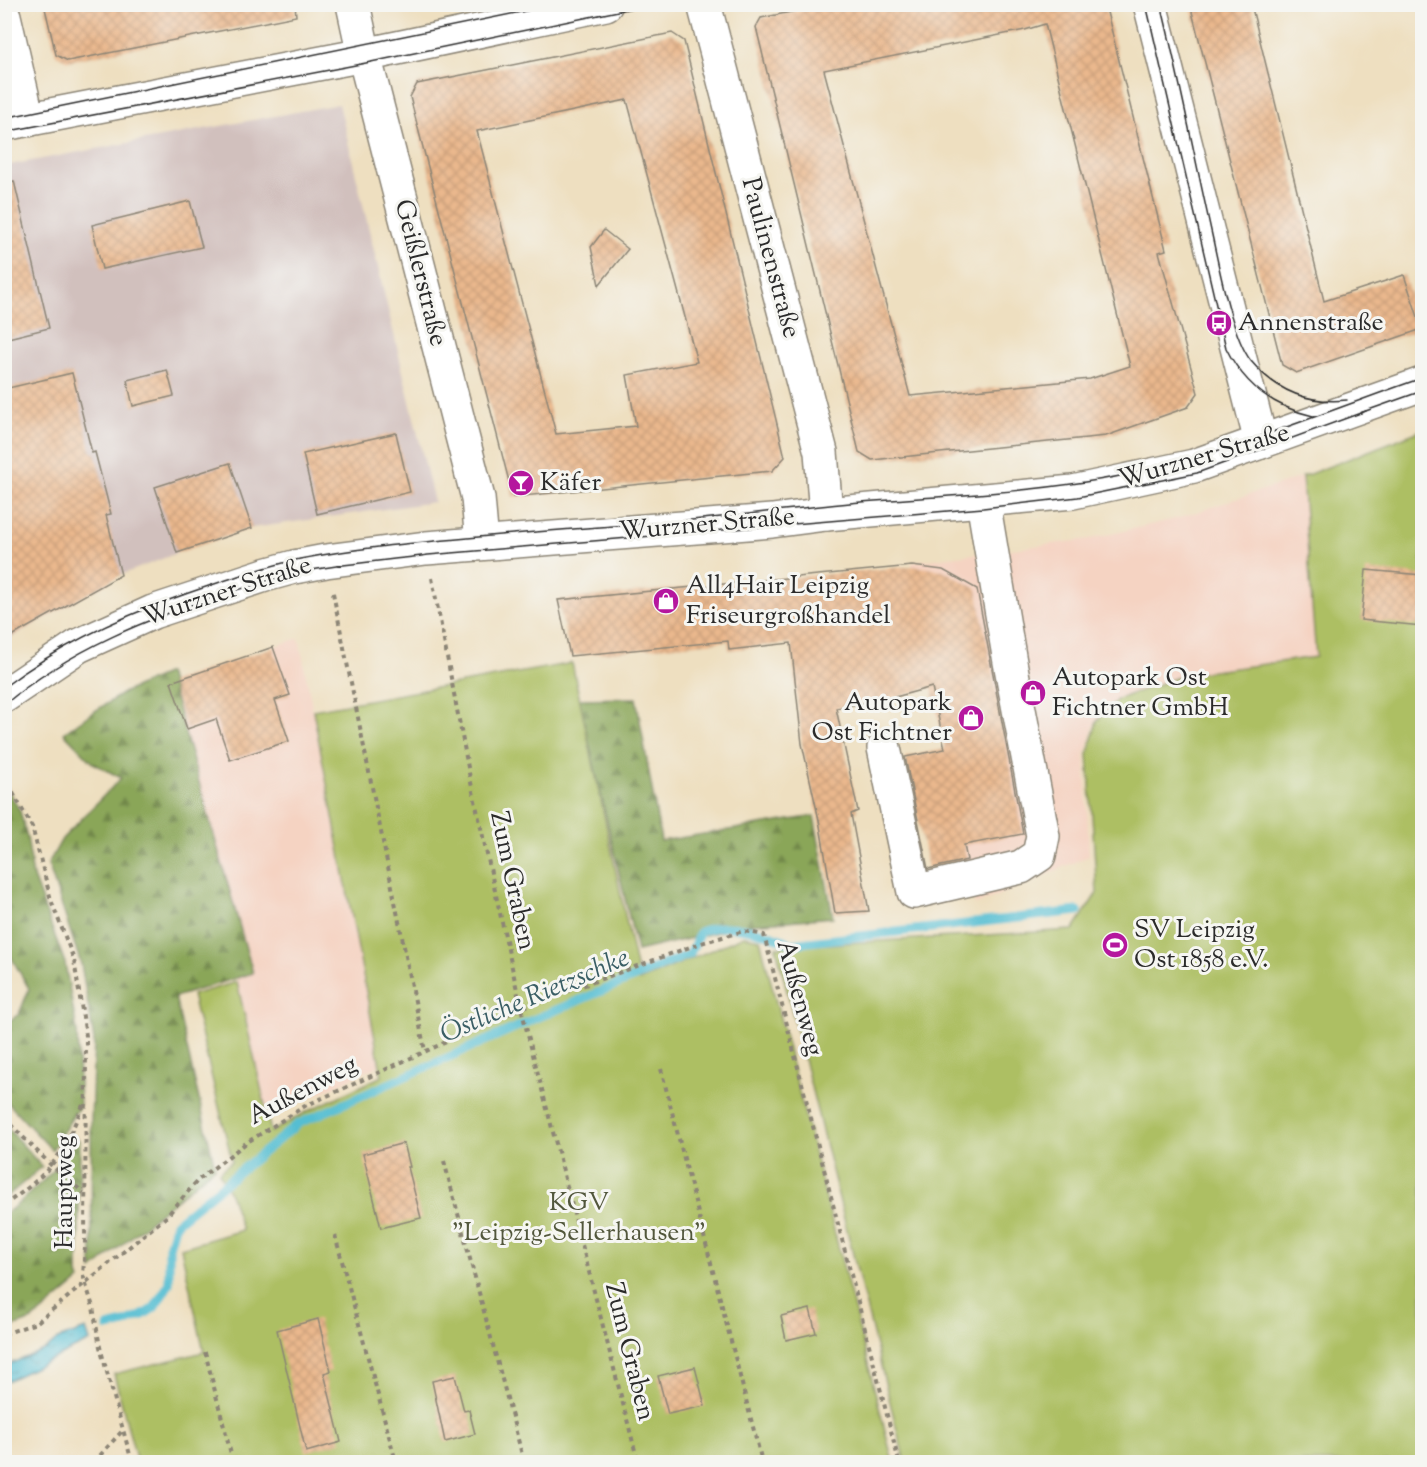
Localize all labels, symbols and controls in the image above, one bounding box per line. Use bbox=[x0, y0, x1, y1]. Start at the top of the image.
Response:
street label: Paulinenstraße bbox=[731, 174, 809, 342]
street label: Geißlerstraße bbox=[384, 196, 456, 350]
place label: Annenstraße bbox=[1238, 305, 1384, 342]
bus stop icon: Annenstraße bbox=[1204, 308, 1234, 338]
street label: Wurzner Straße bbox=[1114, 415, 1294, 499]
place label: Käfer bbox=[540, 465, 601, 502]
bar icon: Käfer bbox=[506, 468, 536, 498]
street label: Wurzner Straße bbox=[618, 499, 796, 551]
street label: Wurzner Straße bbox=[137, 547, 317, 637]
place label: All4Hair Leipzig Friseurgroßhandel bbox=[686, 568, 891, 635]
shop icon: All4Hair Leipzig Friseurgroßhandel bbox=[651, 586, 681, 616]
place label: Autopark Ost Fichtner GmbH bbox=[1052, 660, 1229, 727]
shop icon: Autopark Ost Fichtner GmbH bbox=[1018, 678, 1048, 708]
place label: Autopark Ost Fichtner bbox=[811, 685, 952, 752]
shop icon: Autopark Ost Fichtner bbox=[956, 703, 986, 733]
street label: Zum Graben bbox=[479, 808, 545, 954]
place label: SV Leipzig Ost 1858 e.V. bbox=[1134, 912, 1268, 979]
sports icon: SV Leipzig Ost 1858 e.V. bbox=[1100, 930, 1130, 960]
street label: Außenweg bbox=[766, 936, 832, 1060]
water label: Östliche Rietzschke bbox=[435, 940, 636, 1054]
street label: Außenweg bbox=[242, 1047, 364, 1135]
street label: Hauptweg bbox=[47, 1135, 84, 1249]
park label: KGV "Leipzig-Sellerhausen" bbox=[452, 1185, 706, 1252]
street label: Zum Graben bbox=[594, 1279, 664, 1425]

